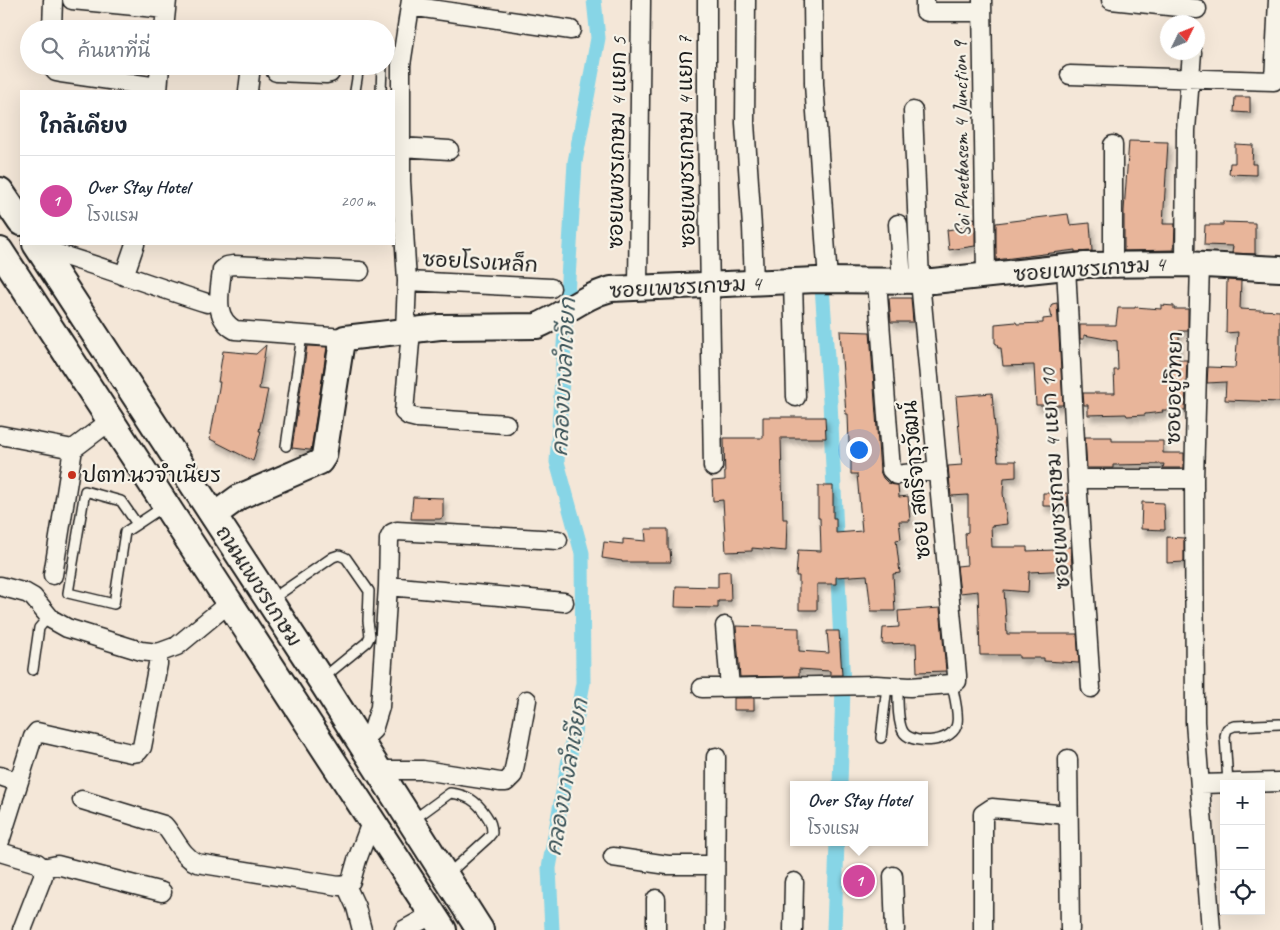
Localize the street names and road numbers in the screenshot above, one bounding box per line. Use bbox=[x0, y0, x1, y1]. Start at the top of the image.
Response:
street label: ซอยเพชรเกษม 4 แยก 7 bbox=[671, 34, 701, 248]
street label: ซอยเพชรเกษม 4 แยก 5 bbox=[602, 35, 632, 249]
street label: Soi Phetkasem 4 Junction 9 bbox=[946, 39, 976, 237]
street label: ซอยโรงเหล็ก bbox=[422, 246, 538, 278]
street label: ซอยเพชรเกษม 4 bbox=[1012, 251, 1168, 287]
street label: ซอยเพชรเกษม 4 bbox=[609, 270, 764, 304]
street label: ซอยอยู่วิทยา bbox=[1160, 331, 1191, 445]
street label: ซอยเพชรเกษม 4 แยก 10 bbox=[1034, 366, 1076, 590]
street label: ซอย สตรีจารุวัฒน์ bbox=[896, 399, 939, 561]
street label: ถนนเพชรเกษม bbox=[210, 520, 308, 652]

